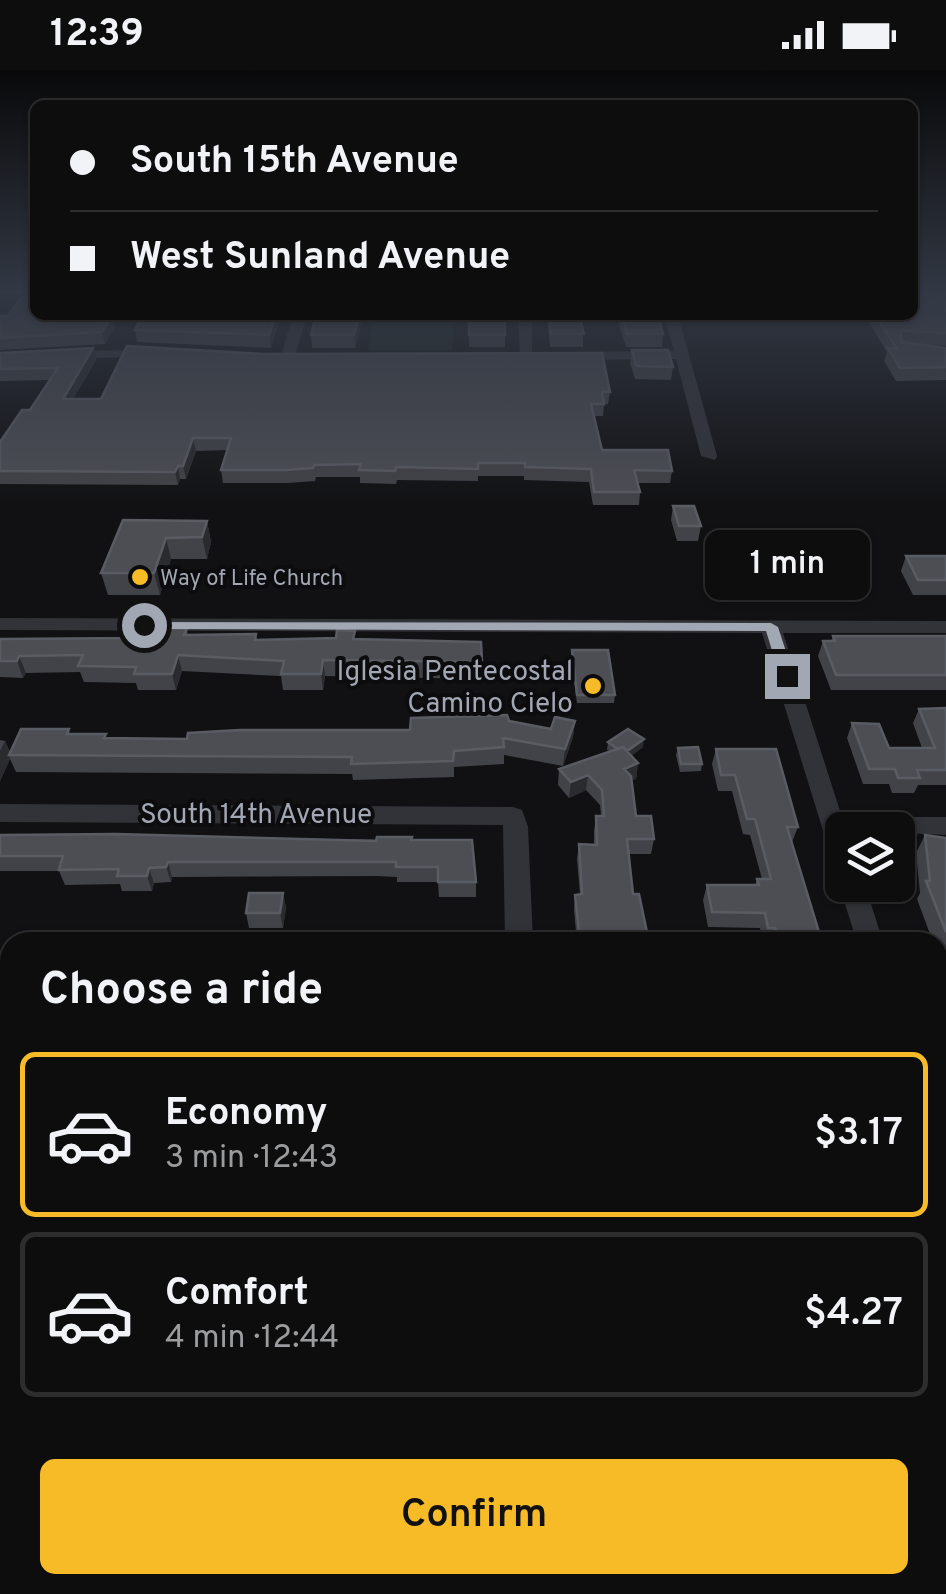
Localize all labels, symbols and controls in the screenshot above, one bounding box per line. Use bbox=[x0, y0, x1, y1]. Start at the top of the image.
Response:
text: 12:39 bbox=[50, 11, 144, 60]
text: South 15th Avenue bbox=[130, 138, 459, 187]
text: West Sunland Avenue bbox=[130, 234, 510, 283]
callout: 1 min bbox=[704, 531, 870, 601]
text: 1 min bbox=[750, 545, 825, 585]
marker: Way of Life Church bbox=[129, 566, 151, 588]
place label: Way of Life Church bbox=[160, 566, 343, 593]
route start bbox=[122, 603, 167, 648]
route end bbox=[765, 654, 810, 699]
place label: Iglesia Pentecostal Camino Cielo bbox=[337, 655, 573, 723]
marker: Iglesia Pentecostal Camino Cielo bbox=[582, 675, 604, 697]
street label: South 14th Avenue bbox=[140, 798, 372, 834]
map controls bbox=[825, 812, 915, 902]
button: layers bbox=[825, 812, 915, 902]
text: Choose a ride bbox=[40, 963, 323, 1020]
icon: car bbox=[45, 1090, 135, 1180]
text: Economy bbox=[165, 1090, 327, 1139]
text: $3.17 bbox=[814, 1110, 903, 1159]
text: 3 min · 12:43 bbox=[165, 1139, 338, 1179]
icon: car bbox=[45, 1270, 135, 1360]
text: Comfort bbox=[165, 1270, 309, 1319]
text: $4.27 bbox=[804, 1290, 903, 1339]
text: 4 min · 12:44 bbox=[165, 1319, 339, 1359]
button: Confirm bbox=[40, 1459, 908, 1574]

